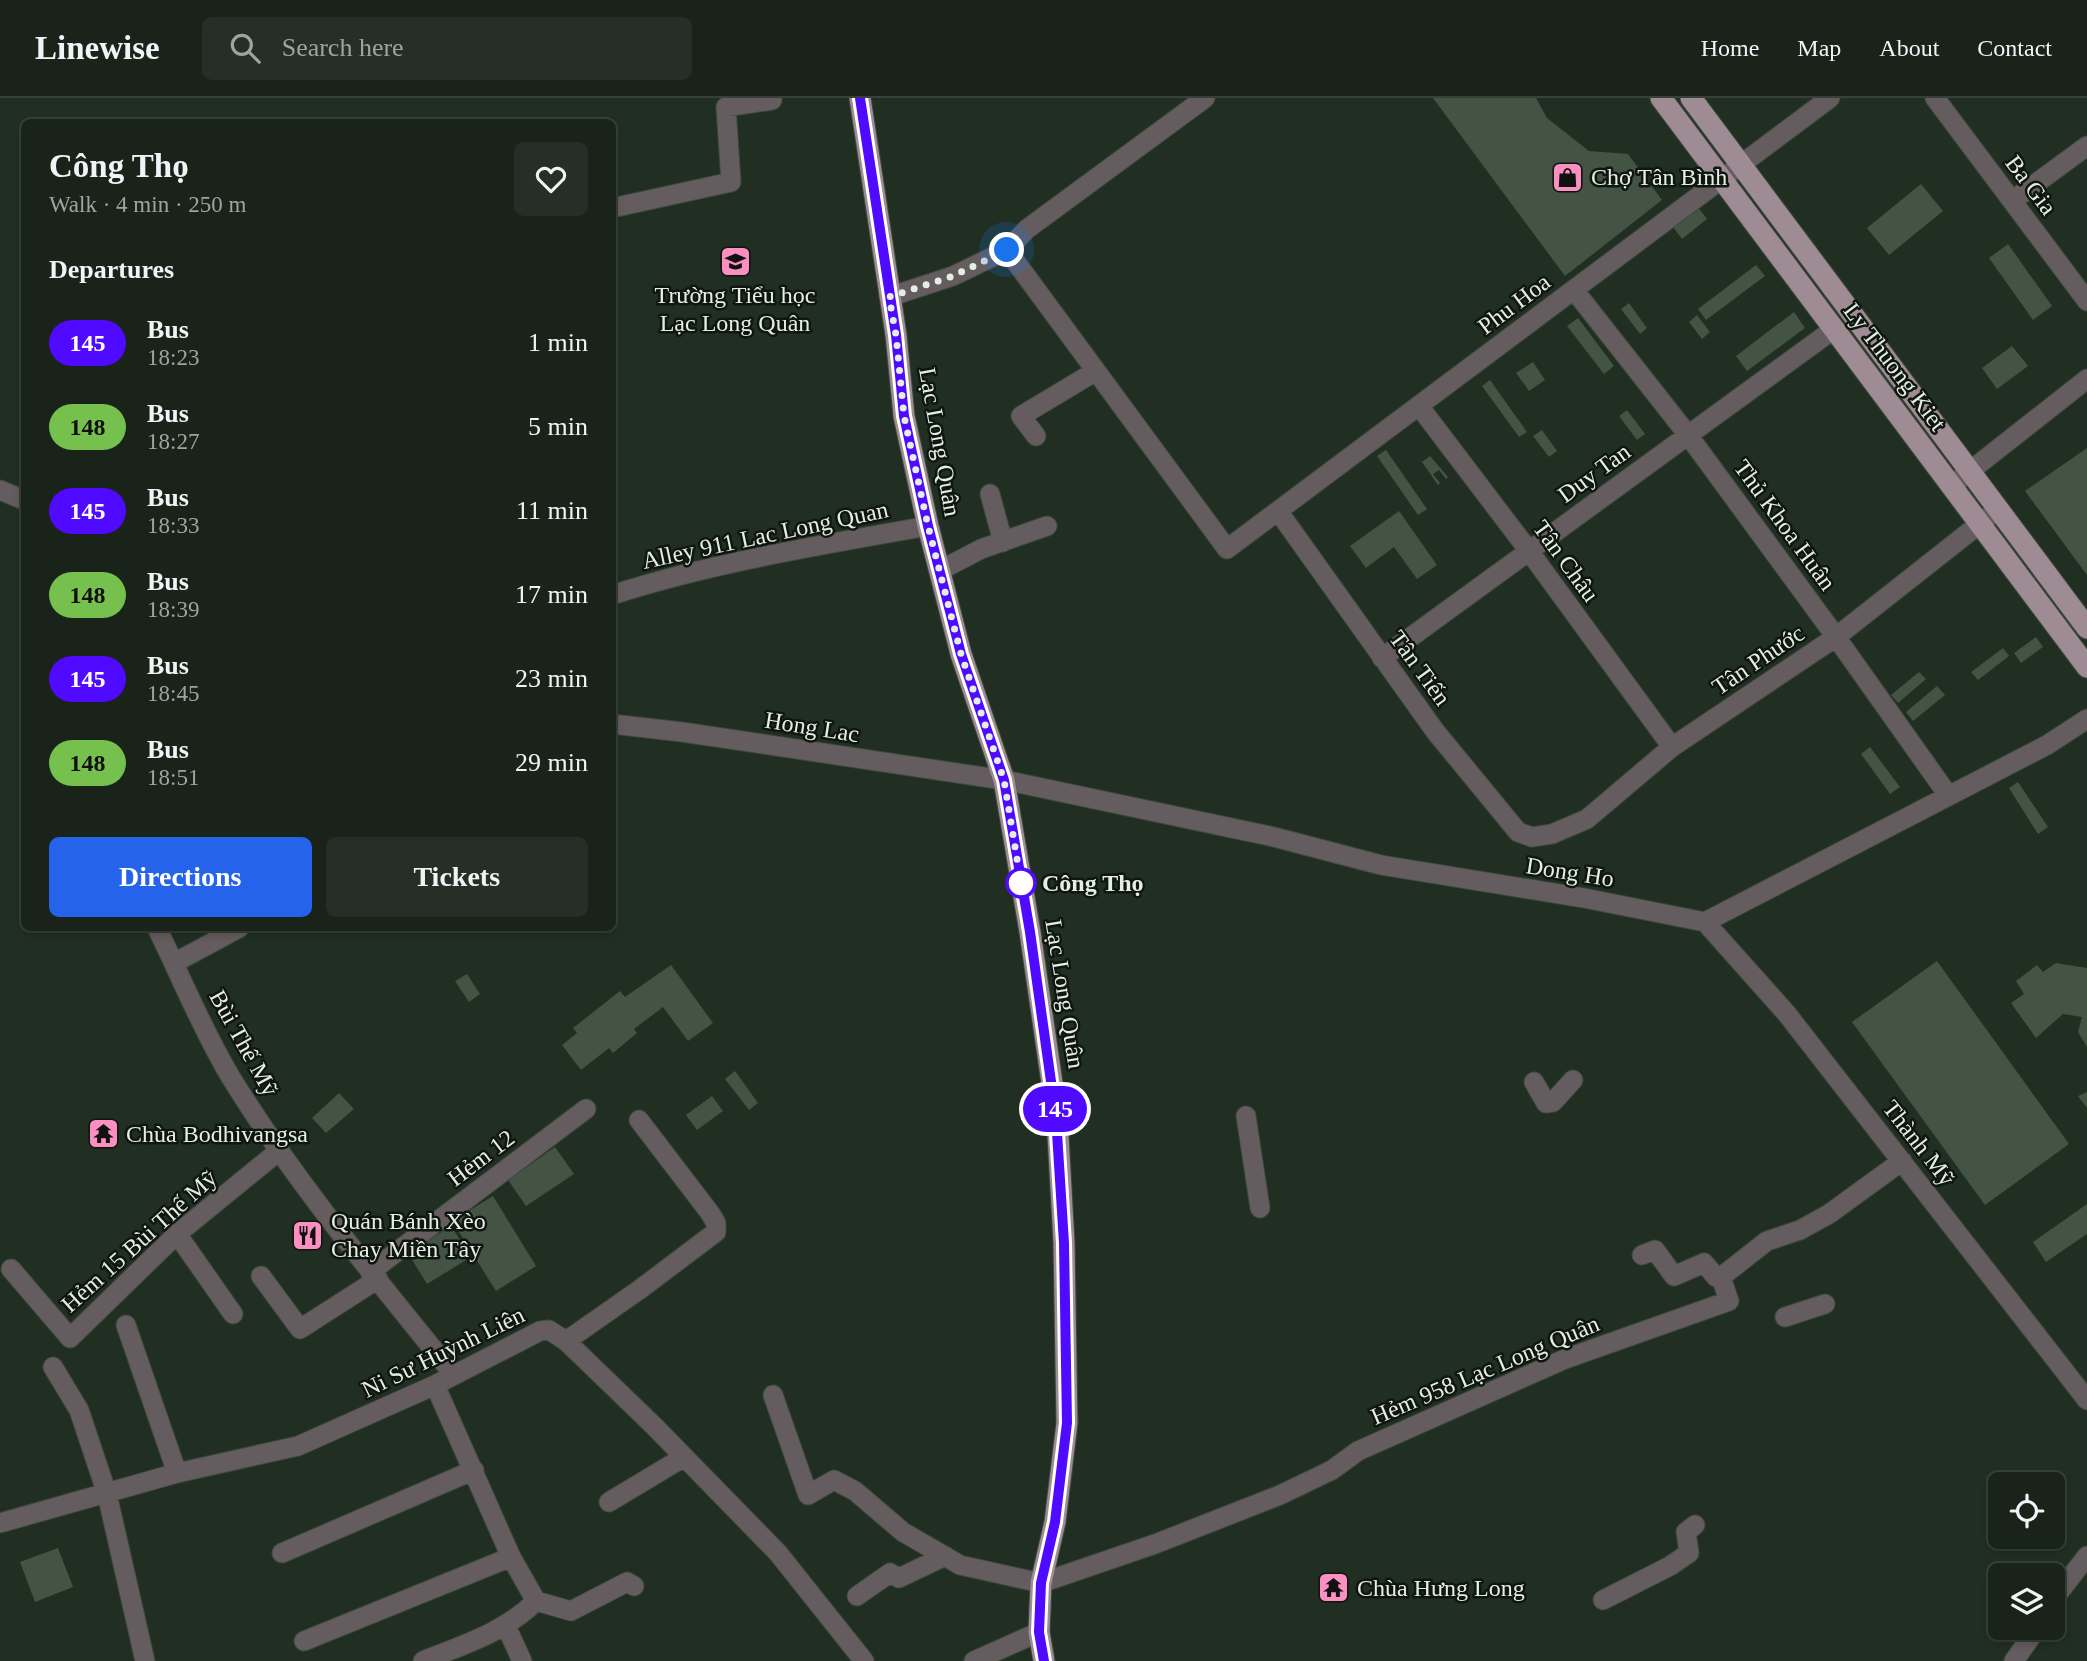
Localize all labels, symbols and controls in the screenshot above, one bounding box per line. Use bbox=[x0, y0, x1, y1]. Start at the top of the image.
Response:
search box bbox=[202, 17, 692, 80]
icon: search bbox=[226, 29, 264, 67]
text: Linewise bbox=[35, 30, 160, 66]
text: Search here bbox=[282, 33, 404, 62]
text: Home bbox=[1701, 35, 1759, 61]
text: Map bbox=[1797, 35, 1841, 61]
text: About bbox=[1879, 35, 1939, 61]
text: Contact bbox=[1977, 35, 2052, 61]
button: heart bbox=[514, 142, 588, 216]
text: Công Thọ bbox=[49, 148, 189, 184]
street label: Ba Gia bbox=[2000, 150, 2062, 220]
shop icon: Chợ Tân Bình bbox=[1551, 160, 1585, 194]
place label: Chợ Tân Bình bbox=[1591, 164, 1727, 190]
text: Walk · 4 min · 250 m bbox=[49, 192, 246, 217]
your location bbox=[989, 232, 1024, 267]
school or university icon: Trường Tiểu học Lạc Long Quân bbox=[718, 244, 752, 278]
text: Departures bbox=[49, 255, 174, 284]
street label: Phu Hoa bbox=[1473, 268, 1555, 339]
place label: Trường Tiểu học Lạc Long Quân bbox=[655, 282, 815, 336]
street label: Ly Thuong Kiet bbox=[1839, 298, 1952, 436]
text: Bus bbox=[147, 315, 189, 344]
text: 1 min bbox=[528, 328, 588, 357]
text: 145 bbox=[70, 330, 106, 356]
text: 18:23 bbox=[147, 345, 199, 370]
street label: Lạc Long Quân bbox=[914, 366, 966, 518]
text: Bus bbox=[147, 399, 189, 428]
text: 5 min bbox=[528, 412, 588, 441]
text: 148 bbox=[70, 414, 106, 440]
text: 18:27 bbox=[147, 429, 199, 454]
street label: Duy Tan bbox=[1553, 438, 1635, 508]
street label: Thủ Khoa Huân bbox=[1729, 455, 1841, 595]
text: Bus bbox=[147, 483, 189, 512]
text: 11 min bbox=[516, 496, 588, 525]
street label: Alley 911 Lac Long Quan bbox=[640, 496, 890, 574]
text: 145 bbox=[70, 498, 106, 524]
text: 18:33 bbox=[147, 513, 199, 538]
street label: Tân Châu bbox=[1528, 515, 1604, 607]
text: Bus bbox=[147, 567, 189, 596]
text: 17 min bbox=[515, 580, 588, 609]
text: 148 bbox=[70, 582, 106, 608]
text: 18:39 bbox=[147, 597, 199, 622]
street label: Tân Phước bbox=[1707, 620, 1809, 700]
street label: Tân Tiến bbox=[1384, 626, 1456, 710]
text: Bus bbox=[147, 651, 189, 680]
text: 23 min bbox=[515, 664, 588, 693]
text: 145 bbox=[70, 666, 106, 692]
text: 18:45 bbox=[147, 681, 199, 706]
street label: Hong Lac bbox=[763, 707, 861, 747]
text: Bus bbox=[147, 735, 189, 764]
text: 29 min bbox=[515, 748, 588, 777]
text: 148 bbox=[70, 750, 106, 776]
text: 18:51 bbox=[147, 765, 199, 790]
button: Directions bbox=[49, 837, 312, 917]
button: Tickets bbox=[326, 837, 588, 917]
street label: Dong Ho bbox=[1524, 852, 1616, 892]
marker: Công Thọ bbox=[1006, 868, 1036, 898]
place label: Công Thọ bbox=[1042, 870, 1144, 896]
street label: Lạc Long Quân bbox=[1040, 918, 1090, 1070]
street label: Bùi Thế Mỹ bbox=[204, 986, 284, 1100]
line badge: 145 bbox=[1015, 1086, 1095, 1132]
street label: Thành Mỹ bbox=[1878, 1095, 1960, 1191]
text: 145 bbox=[1037, 1096, 1073, 1122]
temple icon: Chùa Bodhivangsa bbox=[86, 1117, 120, 1151]
place label: Chùa Bodhivangsa bbox=[126, 1121, 308, 1147]
street label: Hẻm 12 bbox=[443, 1125, 519, 1191]
street label: Hẻm 15 Bùi Thế Mỹ bbox=[56, 1165, 222, 1317]
place label: Quán Bánh Xèo Chay Miền Tây bbox=[331, 1208, 486, 1262]
restaurant icon: Quán Bánh Xèo Chay Miền Tây bbox=[291, 1218, 325, 1252]
street label: Ni Sư Huỳnh Liên bbox=[357, 1301, 529, 1403]
street label: Hẻm 958 Lạc Long Quân bbox=[1367, 1310, 1603, 1430]
map controls bbox=[1988, 1472, 2065, 1640]
button: locate bbox=[1988, 1472, 2065, 1549]
button: layers bbox=[1988, 1563, 2065, 1640]
temple icon: Chùa Hưng Long bbox=[1317, 1571, 1351, 1605]
place label: Chùa Hưng Long bbox=[1357, 1575, 1525, 1601]

